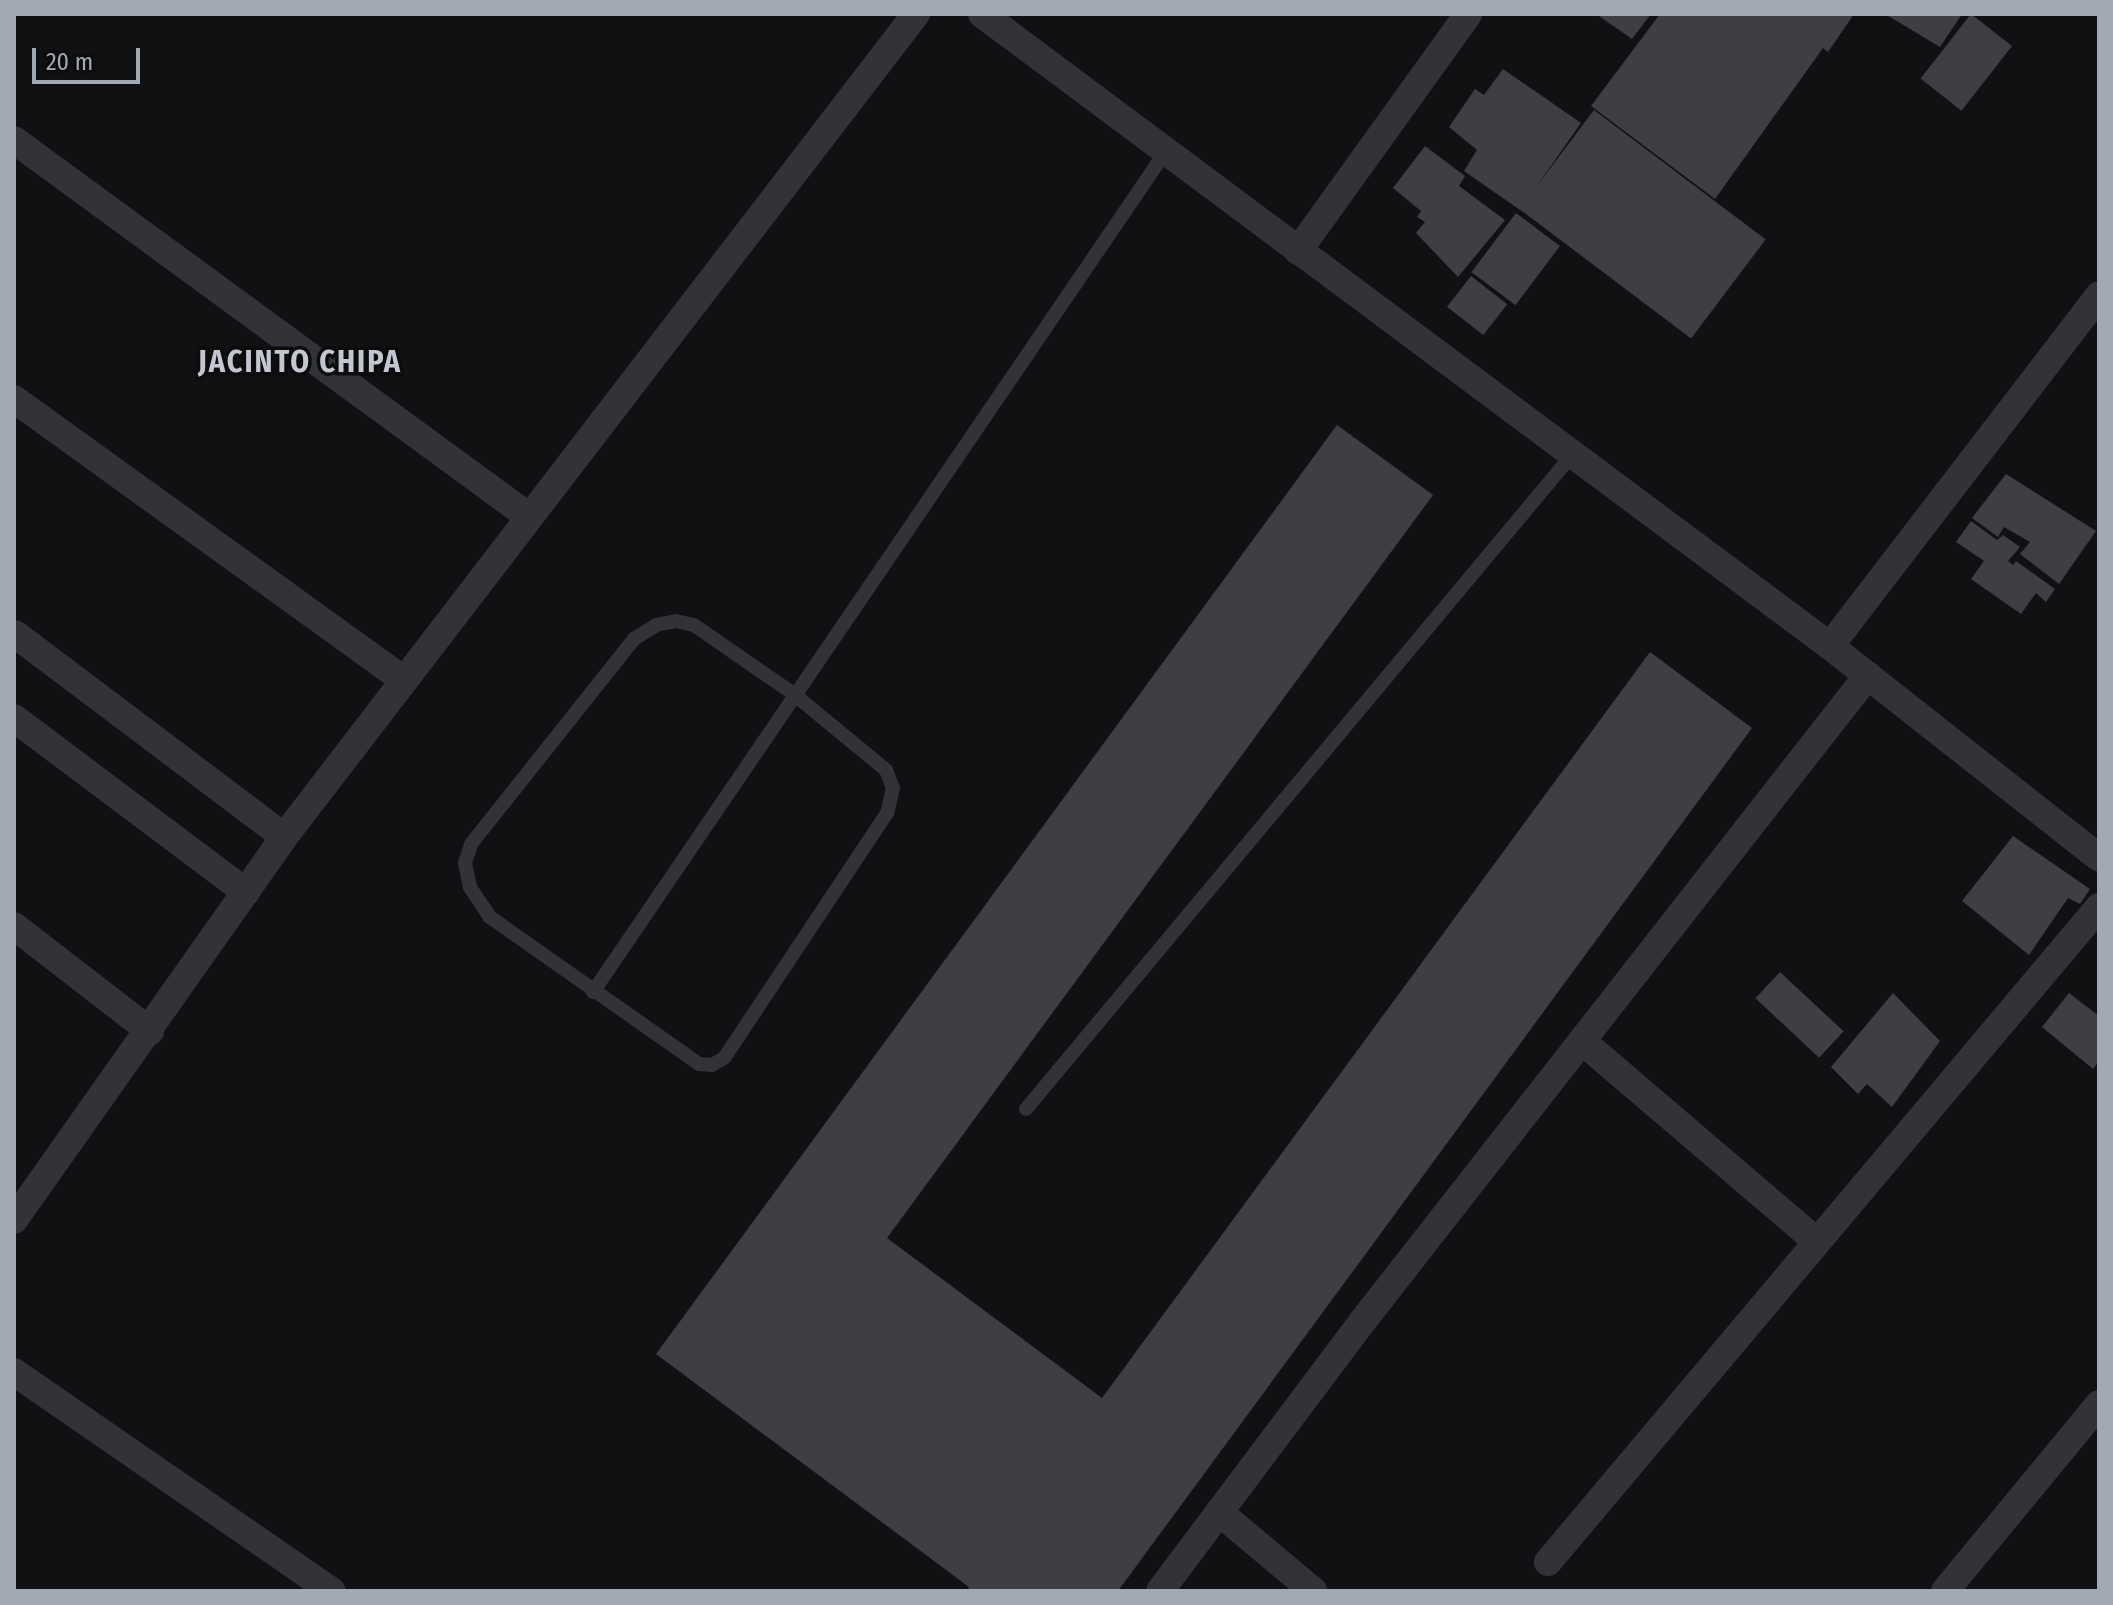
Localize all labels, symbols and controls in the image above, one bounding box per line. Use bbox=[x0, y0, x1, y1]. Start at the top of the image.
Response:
scale bar bbox=[36, 32, 144, 82]
text: 20 m bbox=[46, 48, 93, 76]
district label: JACINTO CHIPA bbox=[198, 344, 402, 380]

